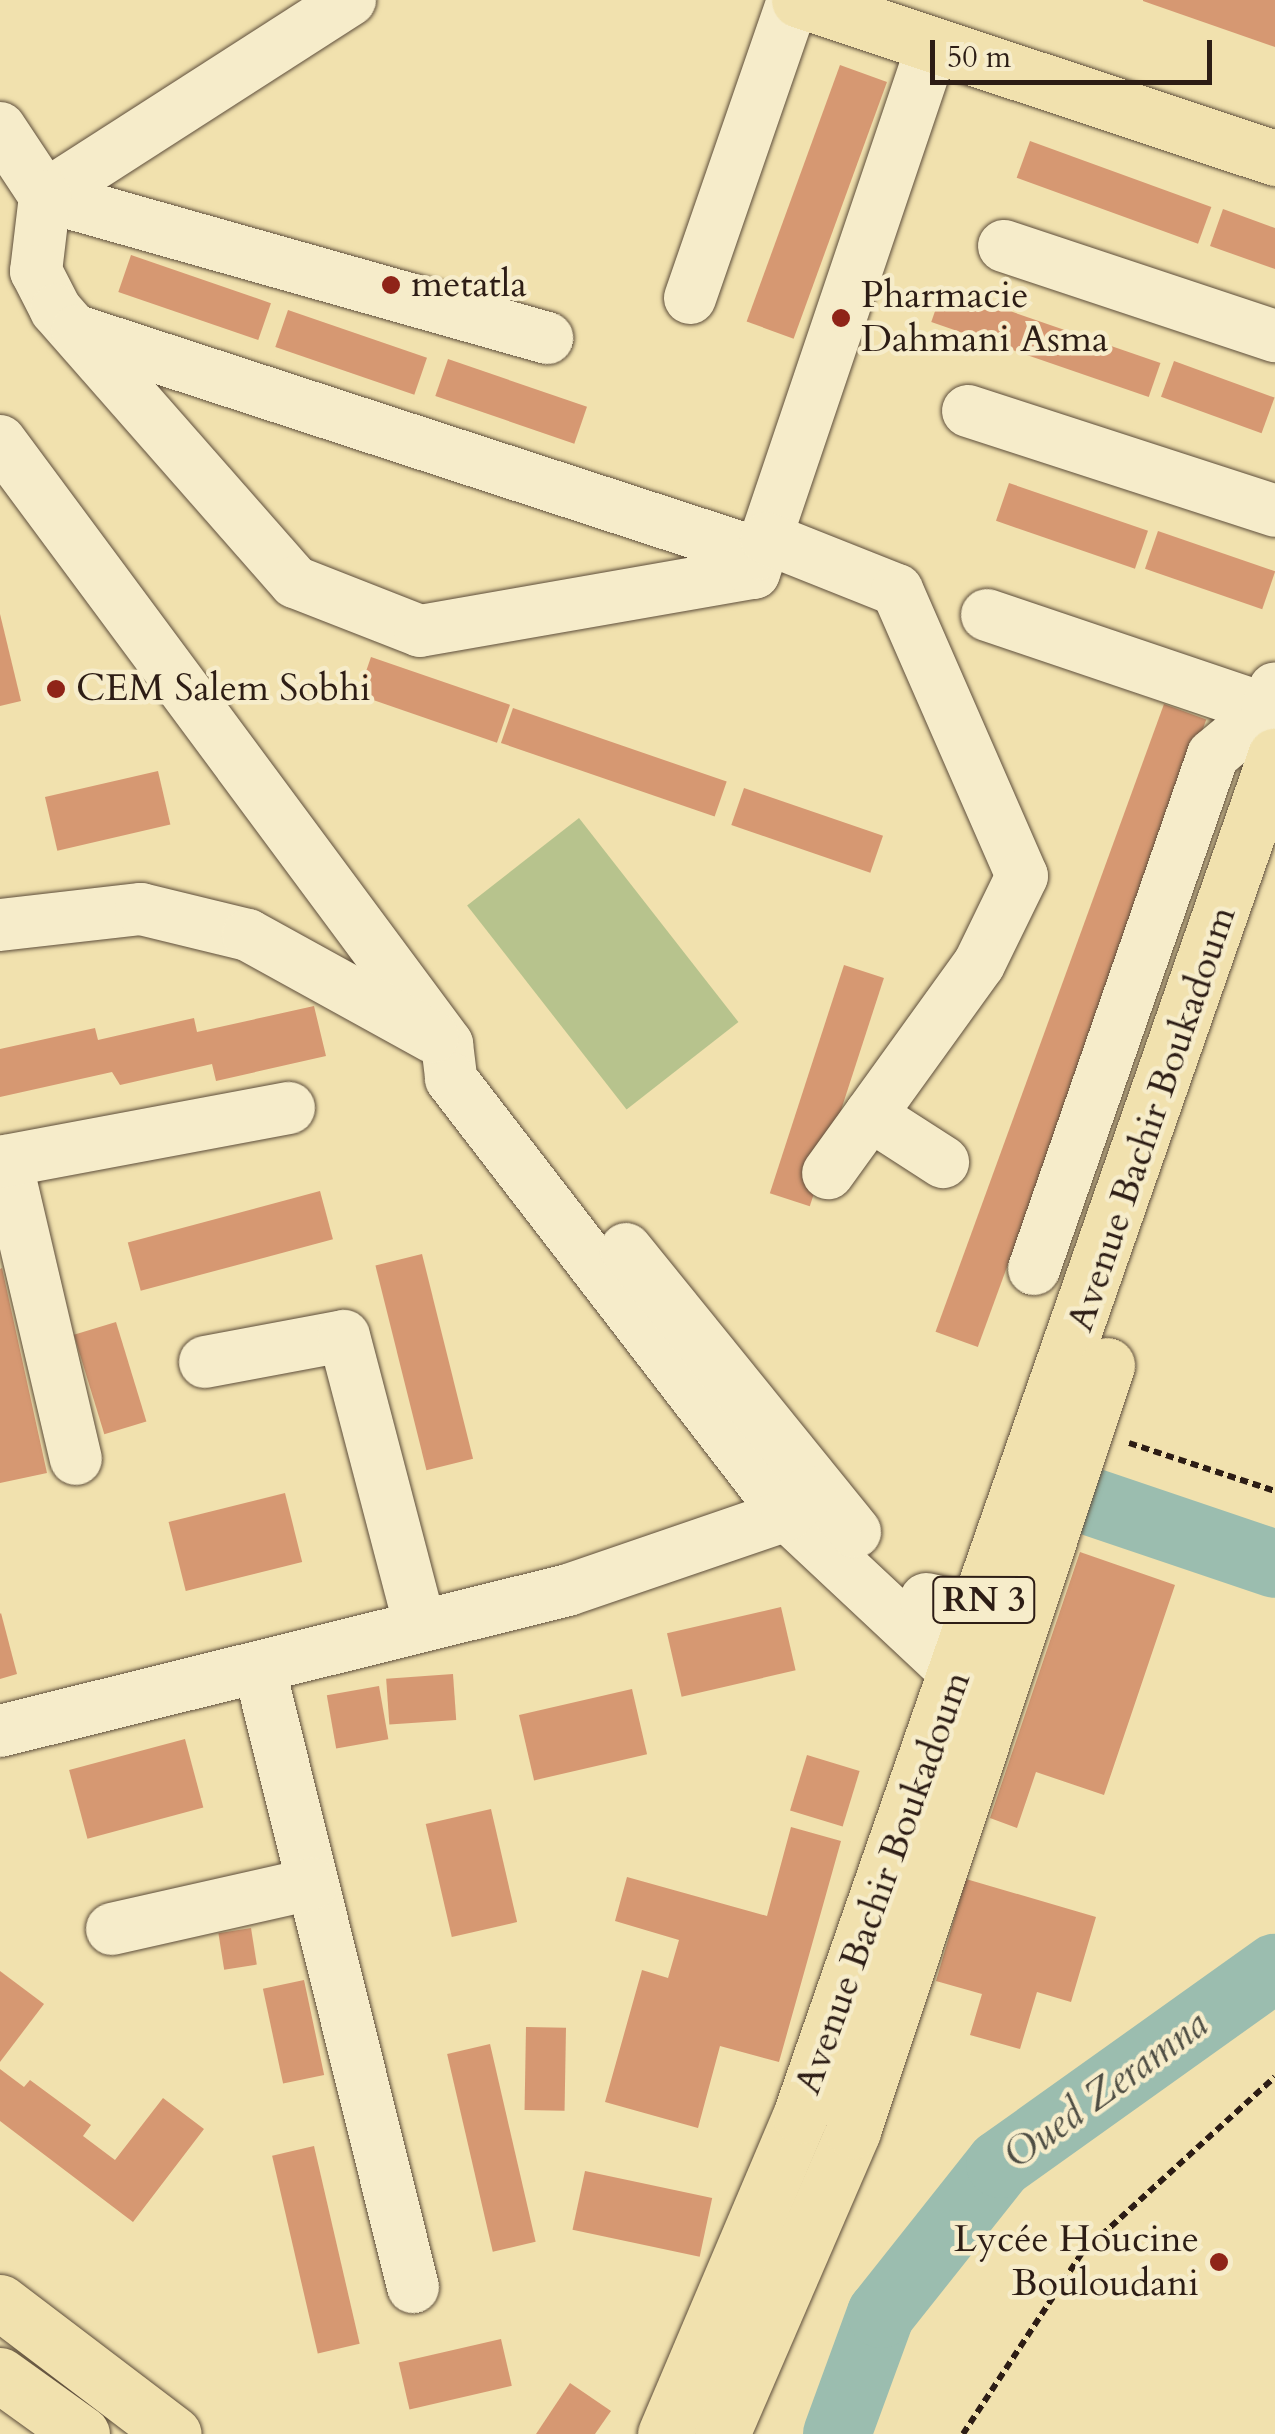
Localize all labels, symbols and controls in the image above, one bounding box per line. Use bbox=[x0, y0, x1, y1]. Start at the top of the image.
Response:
scale bar bbox=[935, 20, 1218, 82]
text: 50 m bbox=[947, 37, 1011, 78]
place label: metatla bbox=[411, 262, 527, 308]
place label: Pharmacie Dahmani Asma bbox=[861, 273, 1109, 362]
marker: metatla bbox=[380, 274, 402, 296]
marker: Pharmacie Dahmani Asma bbox=[830, 307, 852, 329]
place label: CEM Salem Sobhi bbox=[76, 666, 371, 712]
marker: CEM Salem Sobhi bbox=[45, 678, 67, 700]
street label: Avenue Bachir Boukadoum bbox=[1058, 901, 1246, 1337]
road number: RN 3 bbox=[932, 1570, 1036, 1630]
street label: Avenue Bachir Boukadoum bbox=[785, 1665, 981, 2101]
water label: Oued Zeramna bbox=[995, 2000, 1217, 2180]
place label: Lycée Houcine Bouloudani bbox=[954, 2217, 1199, 2306]
marker: Lycée Houcine Bouloudani bbox=[1208, 2251, 1230, 2273]

